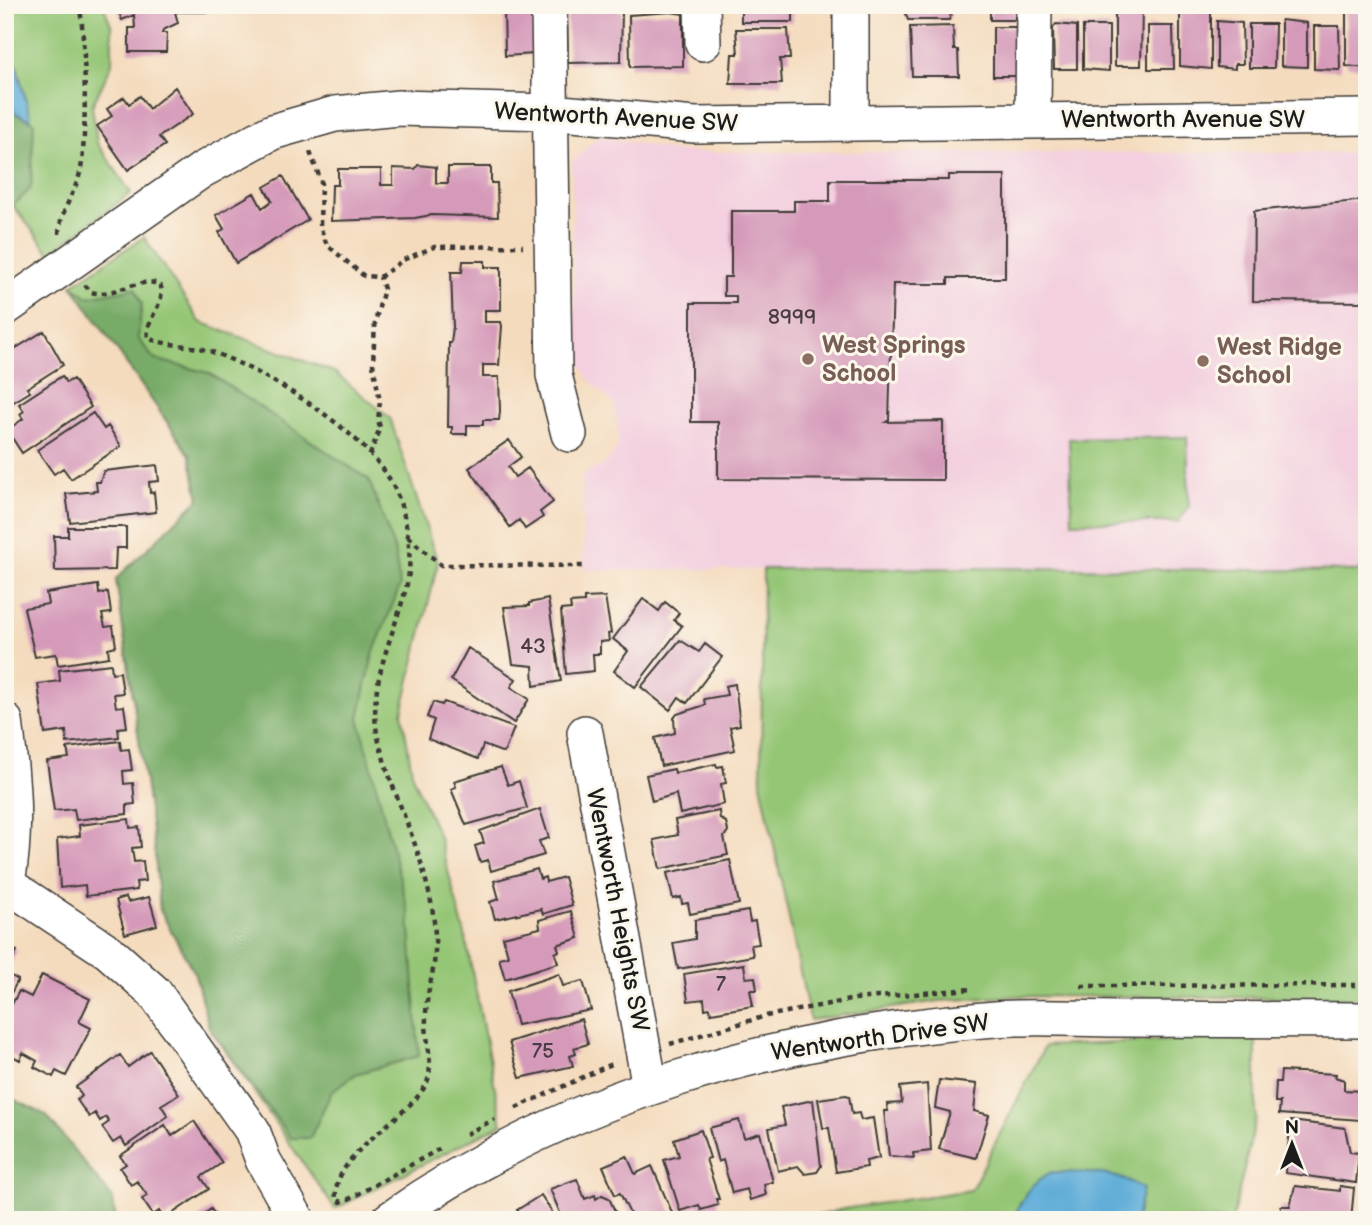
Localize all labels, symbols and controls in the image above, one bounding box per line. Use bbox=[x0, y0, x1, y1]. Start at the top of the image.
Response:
street label: Wentworth Avenue SW bbox=[493, 97, 739, 138]
street label: Wentworth Avenue SW bbox=[1061, 105, 1305, 134]
house number: 8999 bbox=[768, 305, 816, 330]
place label: West Springs School bbox=[822, 331, 966, 388]
place label: West Ridge School bbox=[1217, 333, 1342, 390]
marker: West Springs School bbox=[800, 351, 816, 367]
marker: West Ridge School bbox=[1195, 353, 1211, 369]
house number: 43 bbox=[520, 634, 546, 659]
street label: Wentworth Heights SW bbox=[580, 786, 655, 1034]
house number: 7 bbox=[716, 972, 727, 997]
street label: Wentworth Drive SW bbox=[769, 1008, 991, 1067]
house number: 75 bbox=[532, 1039, 554, 1064]
north arrow bbox=[1256, 1110, 1326, 1180]
text: N bbox=[1285, 1117, 1299, 1140]

